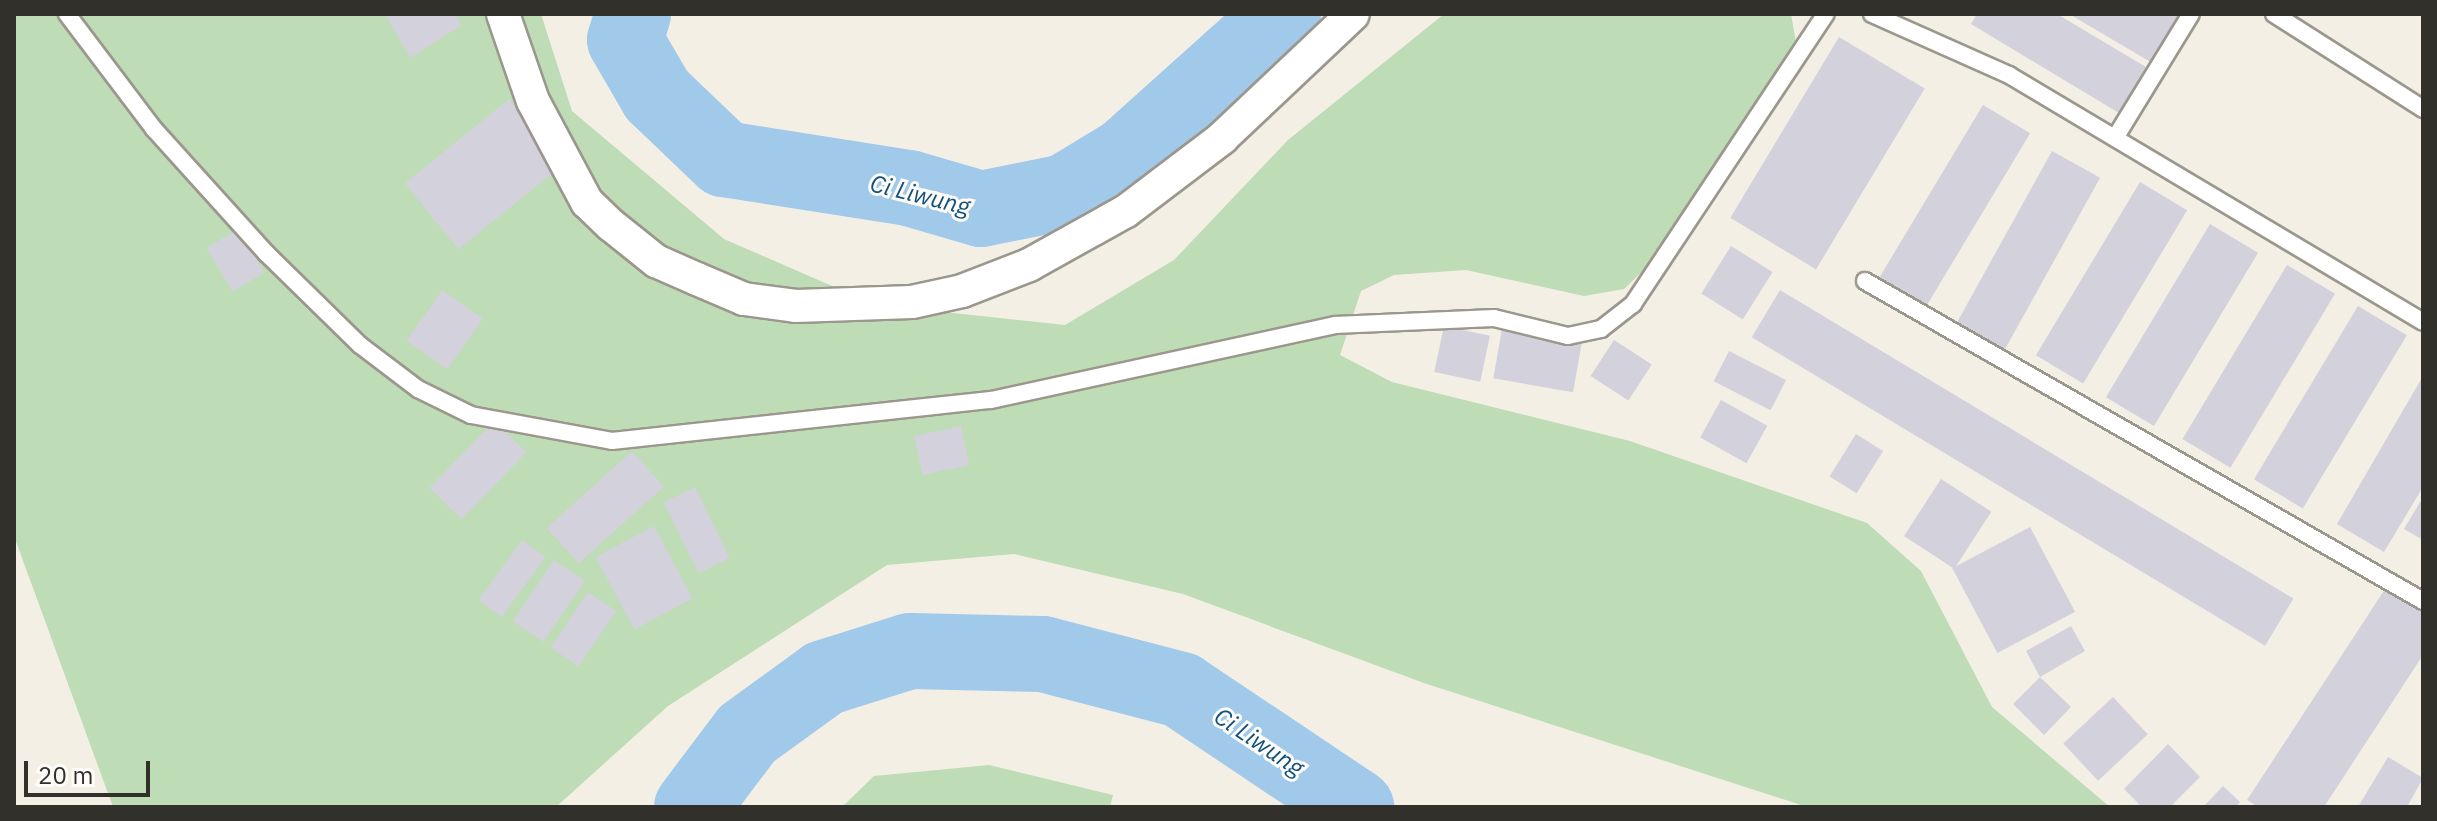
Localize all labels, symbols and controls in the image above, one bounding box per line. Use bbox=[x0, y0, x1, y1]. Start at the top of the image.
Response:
water label: Ci Liwung bbox=[867, 169, 973, 221]
water label: Ci Liwung bbox=[1209, 702, 1309, 782]
scale bar bbox=[28, 745, 154, 795]
text: 20 m bbox=[38, 759, 93, 791]

